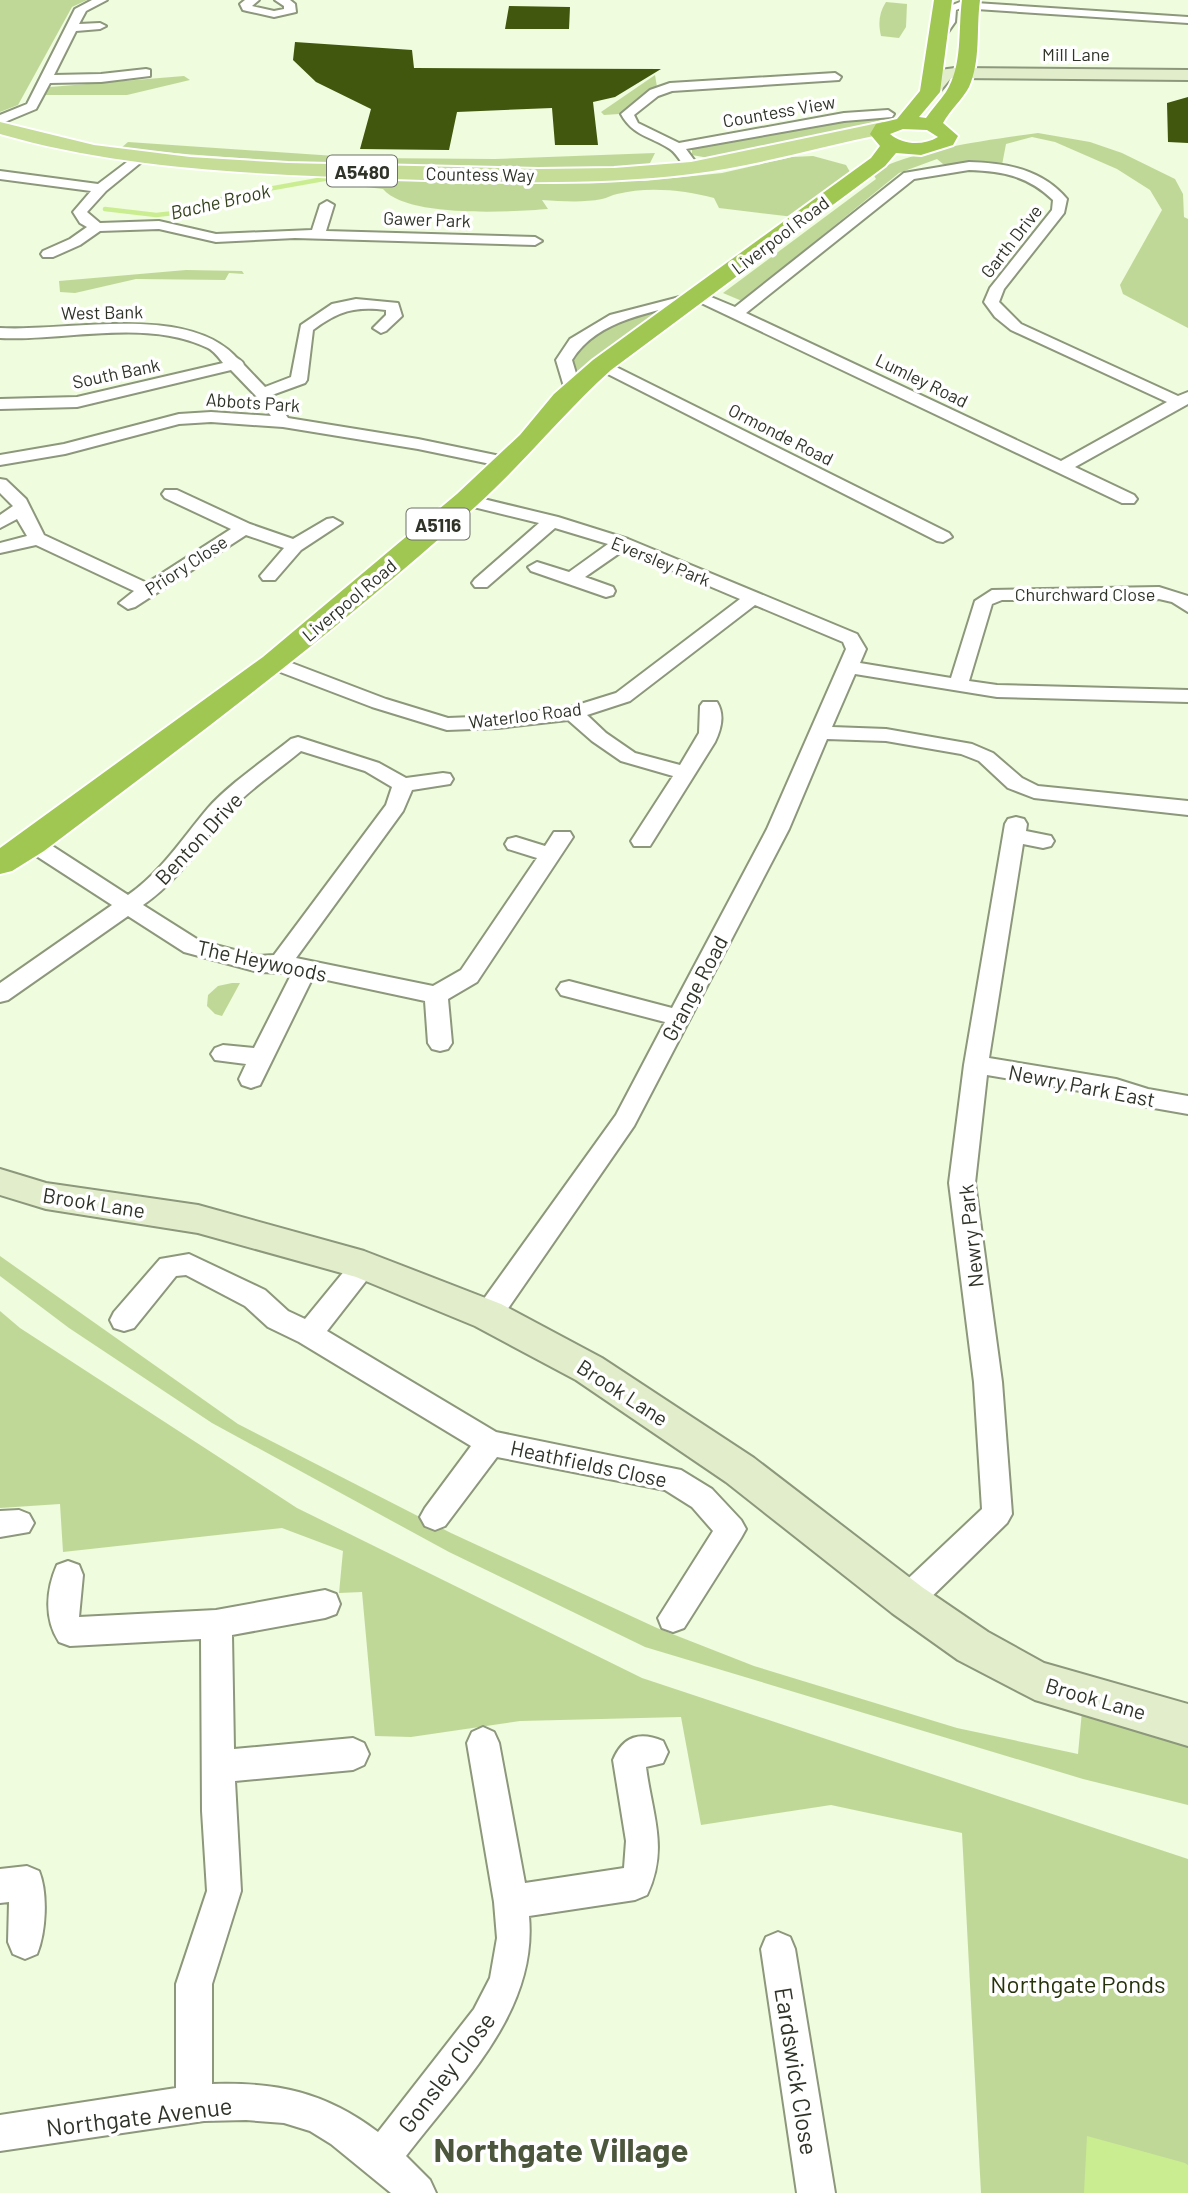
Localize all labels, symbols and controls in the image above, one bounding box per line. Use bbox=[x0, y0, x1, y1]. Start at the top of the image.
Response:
street label: Mill Lane bbox=[1042, 43, 1110, 65]
street label: Countess View bbox=[721, 90, 837, 132]
road number: A5480 bbox=[327, 155, 397, 186]
street label: Countess Way bbox=[425, 162, 535, 186]
water label: Bache Brook bbox=[168, 178, 273, 224]
street label: Liverpool Road bbox=[727, 191, 833, 279]
street label: Garth Drive bbox=[976, 200, 1046, 282]
street label: Gawer Park bbox=[383, 206, 471, 232]
street label: West Bank bbox=[61, 300, 143, 324]
street label: Lumley Road bbox=[872, 348, 972, 412]
street label: South Bank bbox=[70, 353, 162, 393]
street label: Abbots Park bbox=[205, 388, 301, 416]
street label: Ormonde Road bbox=[725, 398, 837, 470]
road number: A5116 bbox=[406, 509, 470, 540]
street label: Priory Close bbox=[141, 530, 231, 600]
street label: Eversley Park bbox=[608, 531, 714, 591]
street label: Liverpool Road bbox=[297, 554, 401, 646]
street label: Churchward Close bbox=[1015, 583, 1155, 605]
street label: Waterloo Road bbox=[467, 697, 583, 733]
street label: Benton Drive bbox=[149, 787, 247, 889]
street label: Grange Road bbox=[656, 931, 732, 1045]
street label: The Heywoods bbox=[195, 934, 329, 986]
street label: Newry Park East bbox=[1006, 1059, 1158, 1111]
street label: Brook Lane bbox=[41, 1182, 147, 1222]
street label: Newry Park bbox=[952, 1183, 988, 1289]
street label: Brook Lane bbox=[573, 1353, 673, 1431]
street label: Heathfields Close bbox=[508, 1434, 670, 1492]
street label: Brook Lane bbox=[1043, 1672, 1149, 1724]
park label: Northgate Ponds bbox=[990, 1969, 1166, 1998]
street label: Eardswick Close bbox=[769, 1985, 825, 2157]
street label: Gonsley Close bbox=[391, 2006, 501, 2138]
street label: Northgate Avenue bbox=[44, 2090, 234, 2142]
district label: Northgate Village bbox=[434, 2129, 688, 2169]

